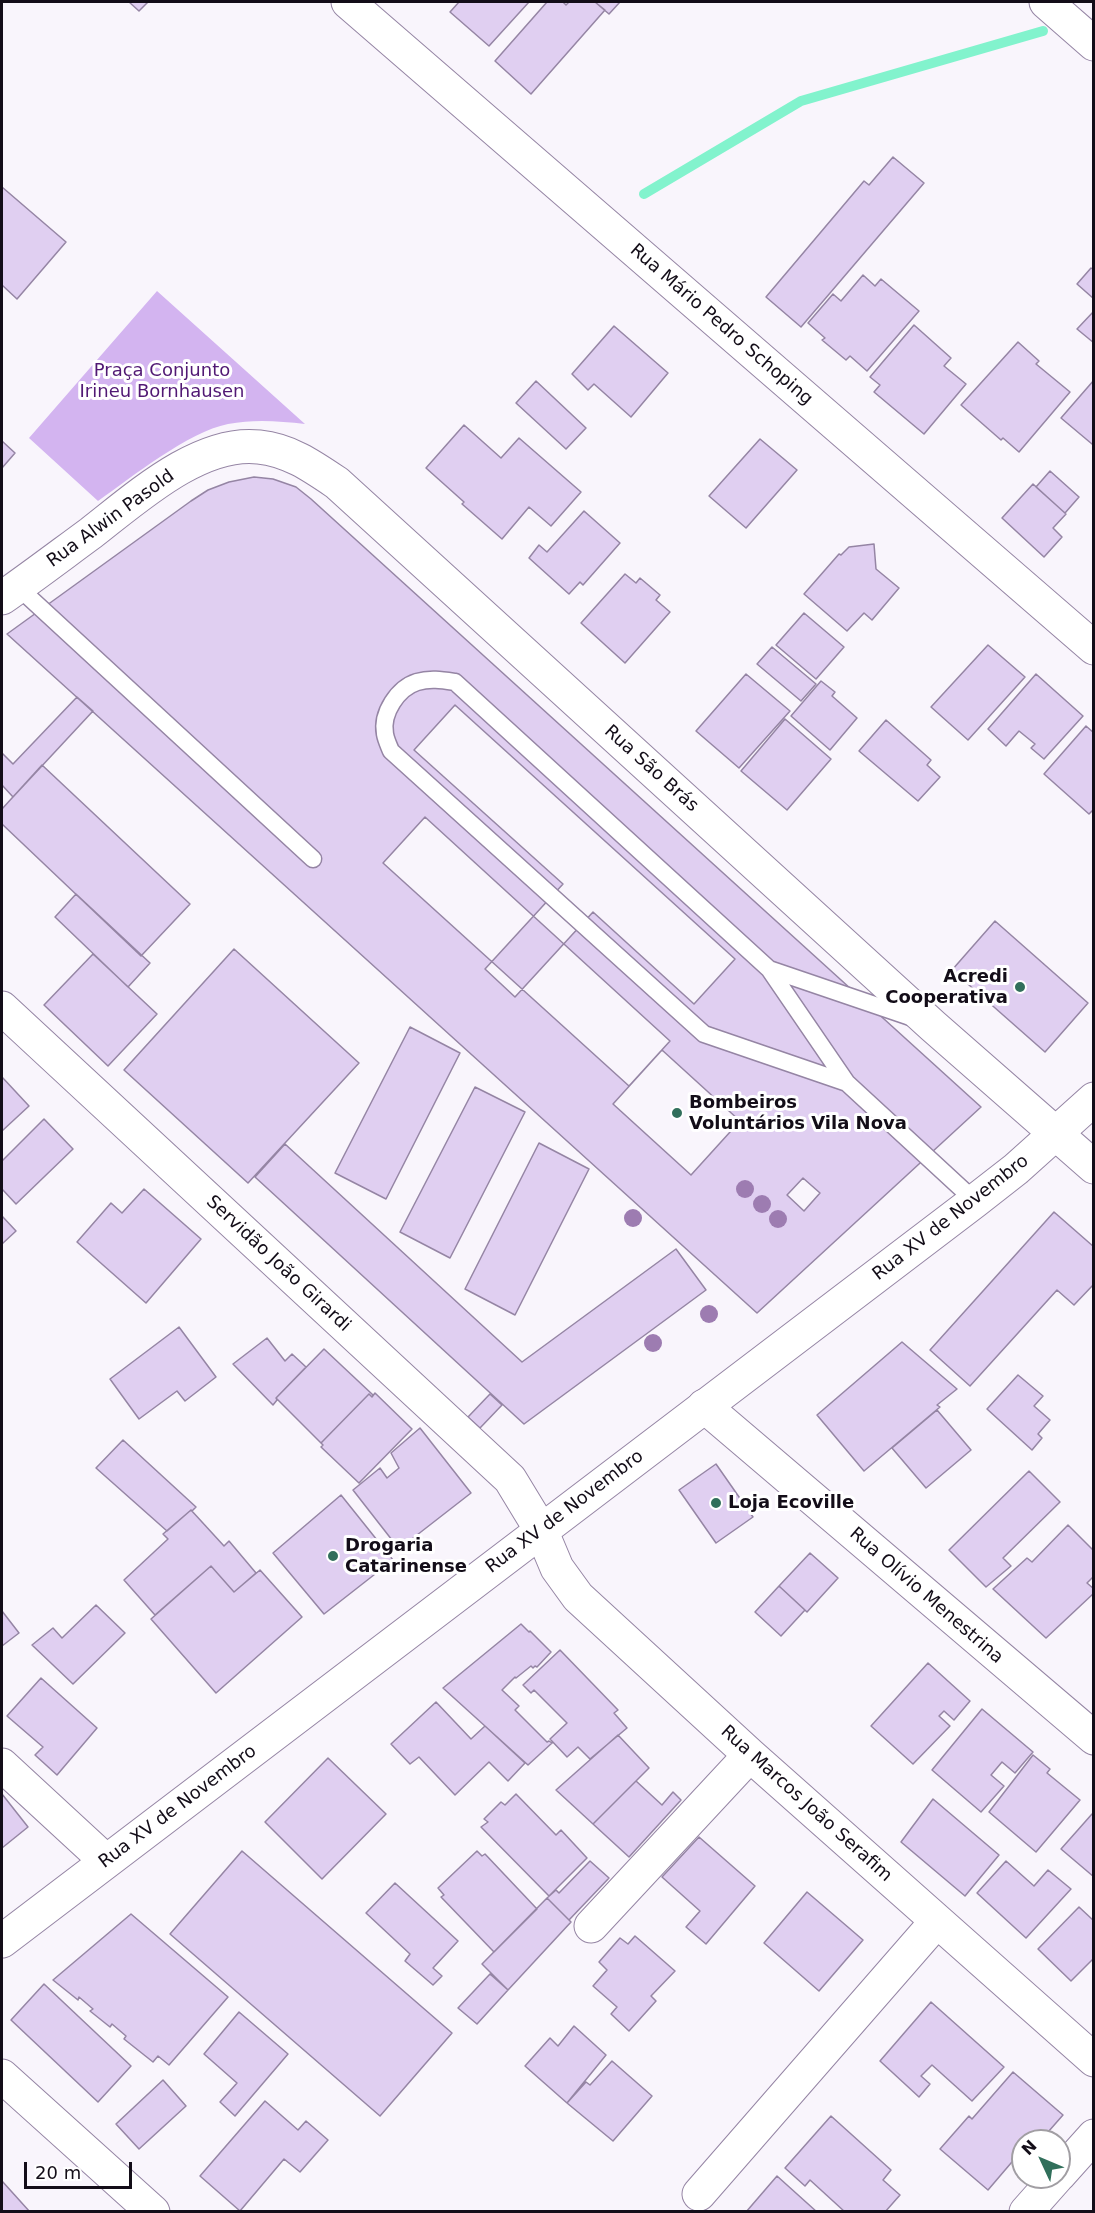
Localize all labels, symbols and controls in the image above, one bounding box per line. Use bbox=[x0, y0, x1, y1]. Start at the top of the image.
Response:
street label: Rua Mário Pedro Schoping bbox=[625, 240, 817, 410]
park label: Praça Conjunto Irineu Bornhausen bbox=[80, 360, 244, 403]
street label: Rua Alwin Pasold bbox=[43, 466, 179, 572]
street label: Rua São Brás bbox=[599, 721, 703, 817]
place label: Acredi Cooperativa bbox=[885, 966, 1008, 1008]
marker: Acredi Cooperativa bbox=[1013, 980, 1027, 994]
place label: Bombeiros Voluntários Vila Nova bbox=[689, 1092, 907, 1134]
marker: Bombeiros Voluntários Vila Nova bbox=[670, 1106, 684, 1120]
street label: Rua XV de Novembro bbox=[869, 1151, 1033, 1285]
street label: Servidão João Girardi bbox=[201, 1191, 355, 1337]
street label: Rua XV de Novembro bbox=[482, 1446, 648, 1578]
place label: Loja Ecoville bbox=[728, 1492, 854, 1514]
marker: Loja Ecoville bbox=[709, 1496, 723, 1510]
street label: Rua Olívio Menestrina bbox=[845, 1523, 1007, 1669]
place label: Drogaria Catarinense bbox=[345, 1535, 467, 1578]
marker: Drogaria Catarinense bbox=[326, 1549, 340, 1563]
street label: Rua Marcos João Serafim bbox=[716, 1721, 896, 1887]
street label: Rua XV de Novembro bbox=[95, 1741, 261, 1873]
north arrow bbox=[1011, 2129, 1071, 2189]
text: N bbox=[1018, 2136, 1041, 2159]
scale bar bbox=[27, 2150, 135, 2188]
text: 20 m bbox=[35, 2162, 81, 2183]

